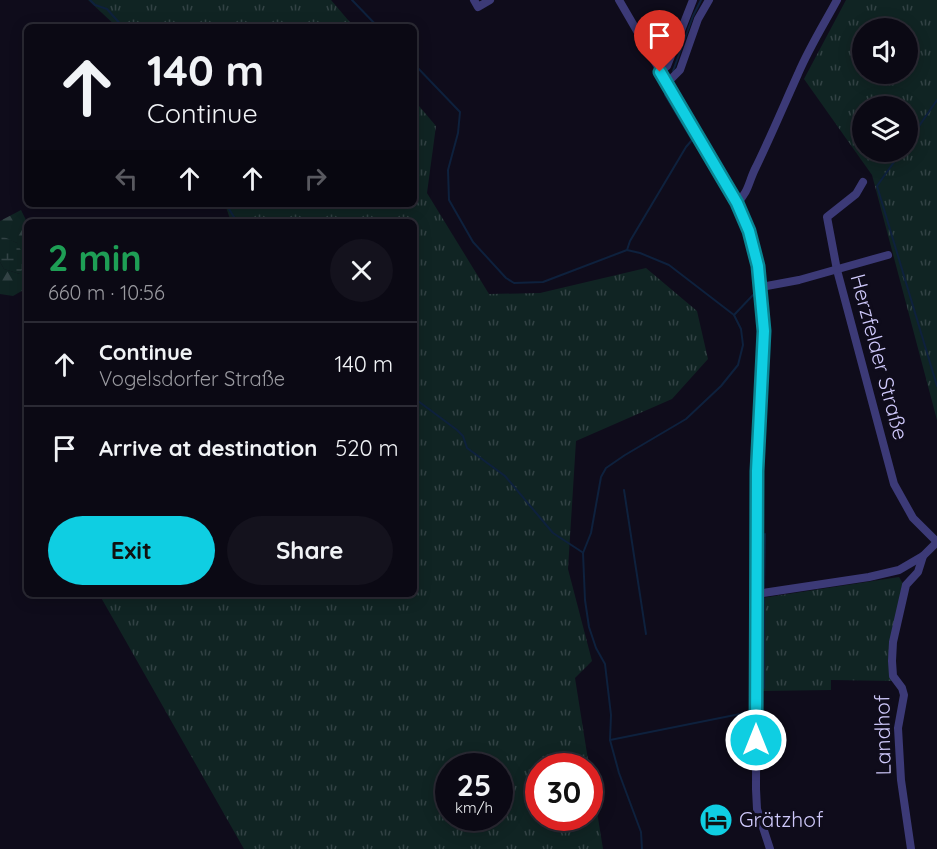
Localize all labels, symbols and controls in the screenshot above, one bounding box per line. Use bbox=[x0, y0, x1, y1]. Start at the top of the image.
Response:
pin bbox=[634, 10, 685, 72]
map controls bbox=[852, 18, 918, 162]
button: sound bbox=[852, 18, 918, 84]
icon: arrive bbox=[643, 19, 676, 52]
text: 140 m bbox=[147, 44, 264, 97]
icon: ahead bbox=[48, 48, 126, 126]
text: Continue bbox=[147, 96, 258, 130]
button: layers bbox=[852, 96, 918, 162]
icon: left bbox=[110, 162, 143, 195]
icon: ahead bbox=[173, 162, 206, 195]
icon: ahead bbox=[236, 162, 269, 195]
icon: right bbox=[299, 162, 332, 195]
text: 2 min bbox=[48, 235, 142, 280]
button: close bbox=[330, 239, 393, 302]
street label: Herzfelder Straße bbox=[845, 271, 915, 443]
text: 660 m · 10:56 bbox=[48, 280, 165, 305]
text: Continue bbox=[99, 338, 193, 366]
icon: ahead bbox=[48, 348, 81, 381]
text: 140 m bbox=[334, 350, 393, 378]
text: Vogelsdorfer Straße bbox=[99, 366, 285, 391]
icon: arrive bbox=[48, 432, 81, 465]
text: Arrive at destination bbox=[99, 434, 317, 462]
text: 520 m bbox=[335, 434, 399, 462]
button: Exit bbox=[48, 516, 215, 585]
button: Share bbox=[227, 516, 393, 585]
street label: Landhof bbox=[868, 694, 896, 776]
position arrow bbox=[724, 708, 788, 772]
speed limit sign: 30 bbox=[525, 753, 603, 831]
text: 25 bbox=[457, 766, 491, 804]
text: km/h bbox=[455, 798, 493, 817]
hotel icon: Grätzhof bbox=[698, 802, 734, 838]
place label: Grätzhof bbox=[739, 806, 824, 832]

